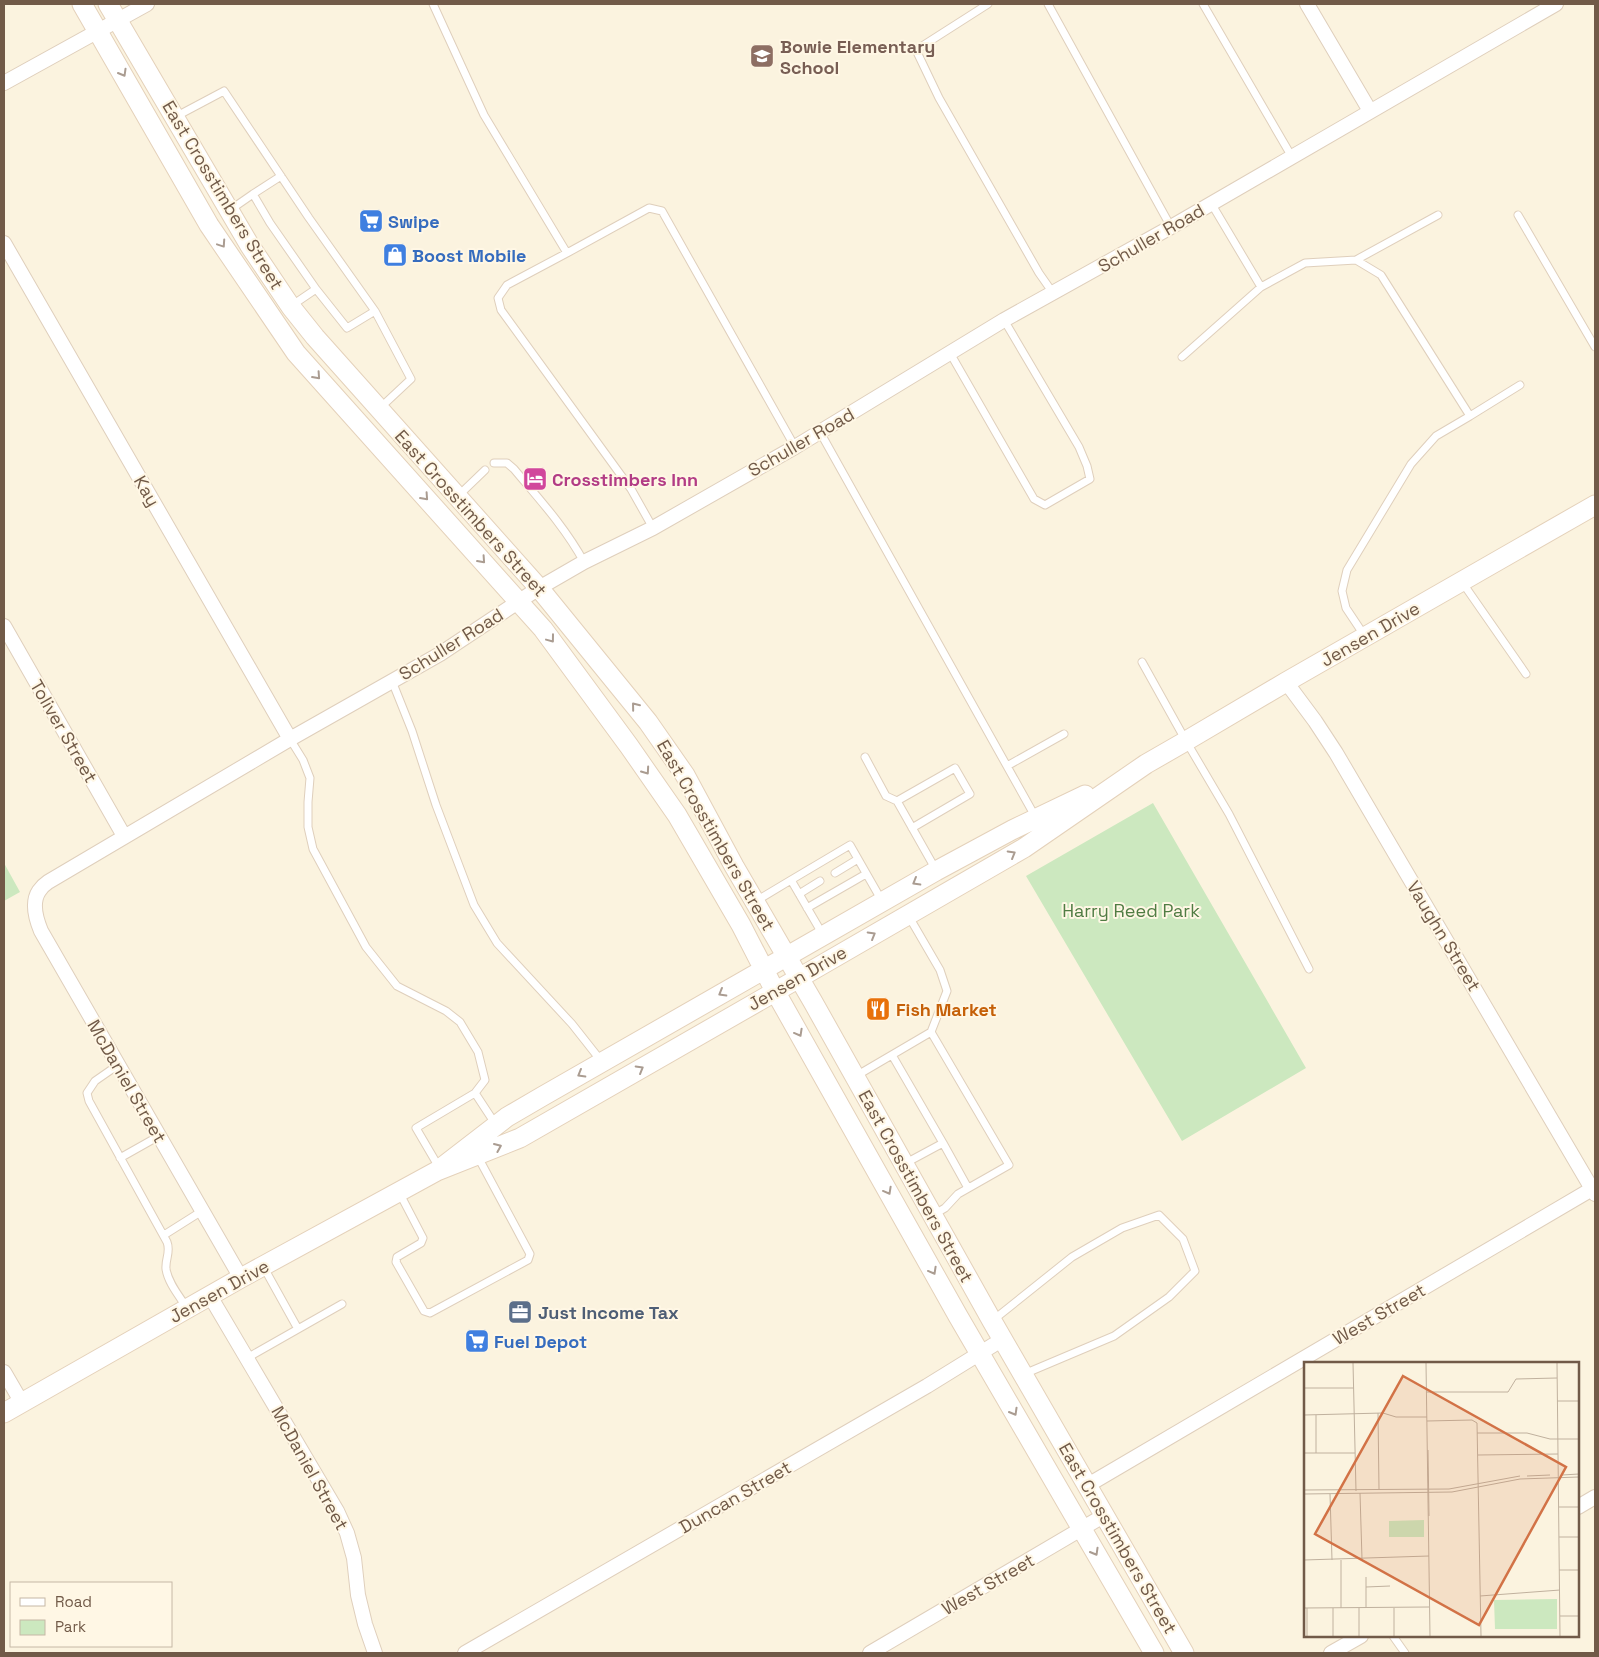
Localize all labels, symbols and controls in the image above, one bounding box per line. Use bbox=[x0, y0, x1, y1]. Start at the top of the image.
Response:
place label: Bowie Elementary School bbox=[780, 35, 935, 79]
school or university icon: Bowie Elementary School bbox=[749, 43, 775, 69]
one-way arrow bbox=[116, 68, 126, 77]
street label: East Crosstimbers Street bbox=[157, 96, 289, 294]
street label: Schuller Road bbox=[1094, 198, 1208, 278]
supermarket icon: Swipe bbox=[358, 208, 384, 234]
place label: Swipe bbox=[388, 210, 440, 233]
one-way arrow bbox=[216, 238, 225, 248]
shop icon: Boost Mobile bbox=[382, 242, 408, 268]
place label: Boost Mobile bbox=[412, 244, 526, 267]
one-way arrow bbox=[311, 370, 320, 379]
street label: Schuller Road bbox=[744, 402, 858, 482]
street label: East Crosstimbers Street bbox=[390, 425, 552, 601]
hotel icon: Crosstimbers Inn bbox=[522, 466, 548, 492]
place label: Crosstimbers Inn bbox=[552, 468, 698, 491]
street label: Kay bbox=[129, 471, 165, 511]
one-way arrow bbox=[419, 491, 428, 500]
one-way arrow bbox=[476, 555, 485, 564]
street label: Jensen Drive bbox=[1316, 596, 1424, 672]
street label: Schuller Road bbox=[395, 603, 507, 685]
one-way arrow bbox=[545, 633, 553, 642]
street label: Toliver Street bbox=[25, 675, 103, 787]
one-way arrow bbox=[632, 702, 641, 711]
street label: East Crosstimbers Street bbox=[652, 735, 780, 935]
one-way arrow bbox=[640, 765, 649, 774]
one-way arrow bbox=[1007, 850, 1016, 860]
one-way arrow bbox=[913, 876, 922, 886]
street label: Vaughn Street bbox=[1402, 877, 1486, 995]
park label: Harry Reed Park bbox=[1062, 899, 1200, 922]
one-way arrow bbox=[866, 932, 875, 942]
street label: Jensen Drive bbox=[743, 940, 851, 1016]
one-way arrow bbox=[718, 987, 727, 997]
restaurant icon: Fish Market bbox=[865, 996, 891, 1022]
place label: Fish Market bbox=[896, 998, 997, 1021]
street label: McDaniel Street bbox=[82, 1015, 172, 1147]
one-way arrow bbox=[793, 1028, 803, 1037]
one-way arrow bbox=[635, 1065, 644, 1075]
one-way arrow bbox=[577, 1068, 586, 1078]
street label: East Crosstimbers Street bbox=[853, 1086, 979, 1286]
one-way arrow bbox=[493, 1143, 502, 1154]
one-way arrow bbox=[881, 1186, 891, 1195]
street label: Jensen Drive bbox=[165, 1254, 273, 1328]
one-way arrow bbox=[926, 1266, 936, 1275]
street label: West Street bbox=[1328, 1278, 1430, 1350]
office icon: Just Income Tax bbox=[507, 1299, 533, 1325]
place label: Just Income Tax bbox=[538, 1301, 679, 1324]
supermarket icon: Fuel Depot bbox=[464, 1328, 490, 1354]
place label: Fuel Depot bbox=[494, 1330, 587, 1353]
inset map bbox=[1304, 1362, 1579, 1637]
street label: McDaniel Street bbox=[266, 1402, 354, 1534]
one-way arrow bbox=[1007, 1407, 1017, 1416]
street label: East Crosstimbers Street bbox=[1054, 1438, 1182, 1638]
street label: Duncan Street bbox=[675, 1456, 795, 1538]
one-way arrow bbox=[1089, 1547, 1099, 1556]
street label: West Street bbox=[937, 1548, 1039, 1620]
legend bbox=[10, 1582, 172, 1647]
text: Road bbox=[55, 1592, 92, 1611]
text: Park bbox=[55, 1617, 86, 1636]

